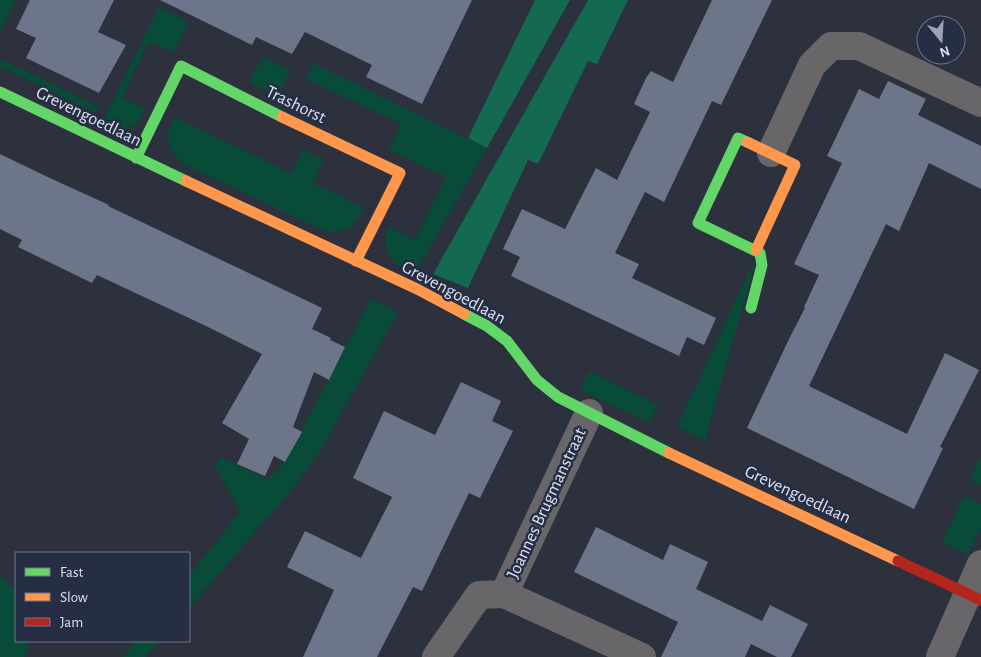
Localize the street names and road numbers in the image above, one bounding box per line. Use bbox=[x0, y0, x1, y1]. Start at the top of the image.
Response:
street label: Trashorst bbox=[263, 83, 329, 127]
street label: Grevengoedlaan bbox=[33, 84, 144, 150]
street label: Grevengoedlaan bbox=[399, 258, 508, 328]
street label: Joannes Brugmanstraat bbox=[504, 425, 590, 582]
street label: Grevengoedlaan bbox=[742, 462, 853, 527]

